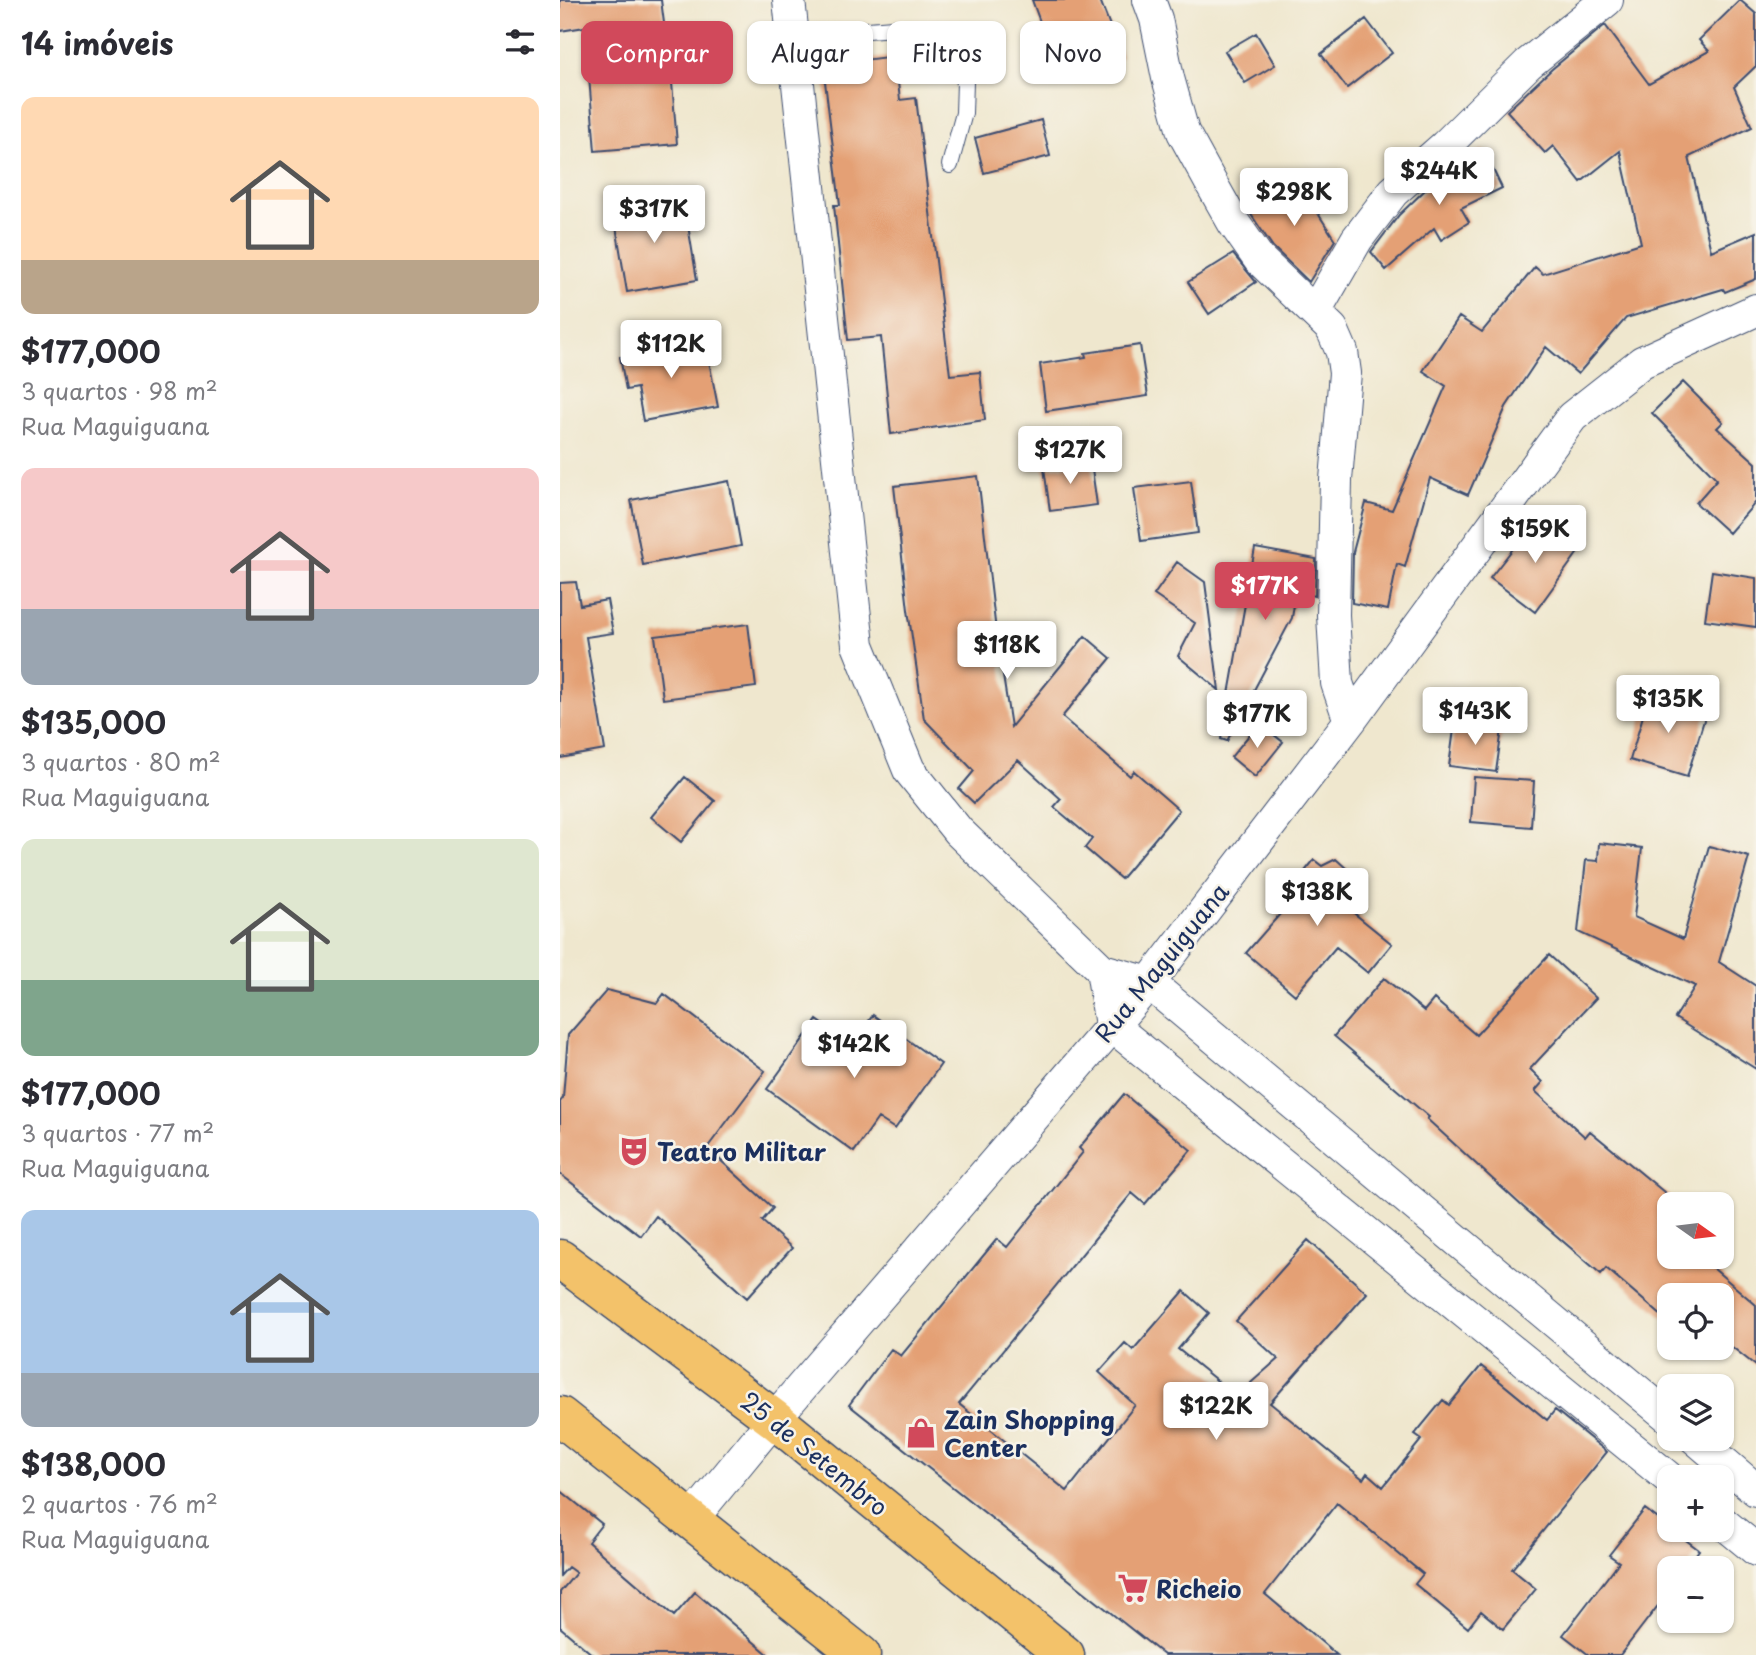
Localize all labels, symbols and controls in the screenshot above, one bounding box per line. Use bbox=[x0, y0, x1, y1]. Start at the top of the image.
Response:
text: 14 imóveis bbox=[21, 20, 174, 65]
chip: Comprar bbox=[581, 21, 733, 84]
chip: Alugar bbox=[747, 21, 873, 84]
chip: Filtros bbox=[887, 21, 1006, 84]
chip: Novo bbox=[1020, 21, 1126, 84]
icon: filters bbox=[501, 23, 539, 61]
icon: home bbox=[217, 142, 343, 268]
pin: $244K bbox=[1390, 148, 1488, 207]
text: $244K bbox=[1400, 152, 1478, 187]
pin: $298K bbox=[1245, 168, 1343, 228]
text: $298K bbox=[1256, 173, 1332, 208]
pin: $317K bbox=[605, 186, 703, 245]
text: $317K bbox=[619, 190, 689, 225]
pin: $112K bbox=[622, 320, 720, 380]
text: $112K bbox=[637, 325, 705, 360]
text: $177,000 bbox=[21, 328, 161, 373]
text: 3 quartos · 98 m² bbox=[21, 373, 218, 408]
text: Rua Maguiguana bbox=[21, 408, 209, 443]
pin: $127K bbox=[1021, 426, 1119, 486]
text: $127K bbox=[1034, 431, 1106, 466]
pin: $159K bbox=[1486, 505, 1584, 565]
text: $159K bbox=[1500, 510, 1570, 545]
icon: home bbox=[217, 513, 343, 639]
pin: $177K bbox=[1216, 562, 1314, 622]
text: $177K bbox=[1231, 567, 1299, 602]
pin: $118K bbox=[958, 622, 1056, 681]
text: $118K bbox=[973, 626, 1041, 661]
pin: $135K bbox=[1619, 676, 1717, 735]
text: $135K bbox=[1632, 680, 1704, 715]
pin: $143K bbox=[1426, 688, 1524, 747]
pin: $177K bbox=[1208, 690, 1306, 750]
text: $143K bbox=[1439, 692, 1511, 727]
text: $177K bbox=[1223, 695, 1291, 730]
text: $135,000 bbox=[21, 699, 166, 744]
text: 3 quartos · 80 m² bbox=[21, 744, 221, 779]
text: Rua Maguiguana bbox=[21, 779, 209, 814]
pin: $138K bbox=[1268, 869, 1366, 928]
text: $138K bbox=[1281, 873, 1353, 908]
street label: Rua Maguiguana bbox=[1085, 874, 1237, 1050]
icon: home bbox=[217, 884, 343, 1010]
pin: $142K bbox=[805, 1020, 903, 1080]
text: $142K bbox=[818, 1025, 891, 1060]
text: $177,000 bbox=[21, 1070, 161, 1115]
text: 3 quartos · 77 m² bbox=[21, 1115, 214, 1150]
place label: Teatro Militar bbox=[657, 1133, 827, 1169]
theatre icon: Teatro Militar bbox=[617, 1134, 651, 1168]
text: Rua Maguiguana bbox=[21, 1150, 209, 1185]
north arrow bbox=[1657, 1192, 1734, 1269]
map controls bbox=[1657, 1192, 1734, 1633]
icon: home bbox=[217, 1255, 343, 1381]
button: locate bbox=[1657, 1283, 1734, 1360]
button: layers bbox=[1657, 1374, 1734, 1451]
street label: 25 de Setembro bbox=[733, 1382, 897, 1524]
pin: $122K bbox=[1167, 1382, 1265, 1442]
text: $122K bbox=[1179, 1387, 1253, 1422]
place label: Zain Shopping Center bbox=[944, 1401, 1115, 1465]
shop icon: Zain Shopping Center bbox=[904, 1416, 938, 1450]
text: $138,000 bbox=[21, 1441, 166, 1486]
button: + bbox=[1657, 1465, 1734, 1542]
text: 2 quartos · 76 m² bbox=[21, 1486, 218, 1521]
text: Rua Maguiguana bbox=[21, 1521, 209, 1556]
button: − bbox=[1657, 1556, 1734, 1633]
place label: Richeio bbox=[1156, 1570, 1241, 1606]
supermarket icon: Richeio bbox=[1116, 1571, 1150, 1605]

